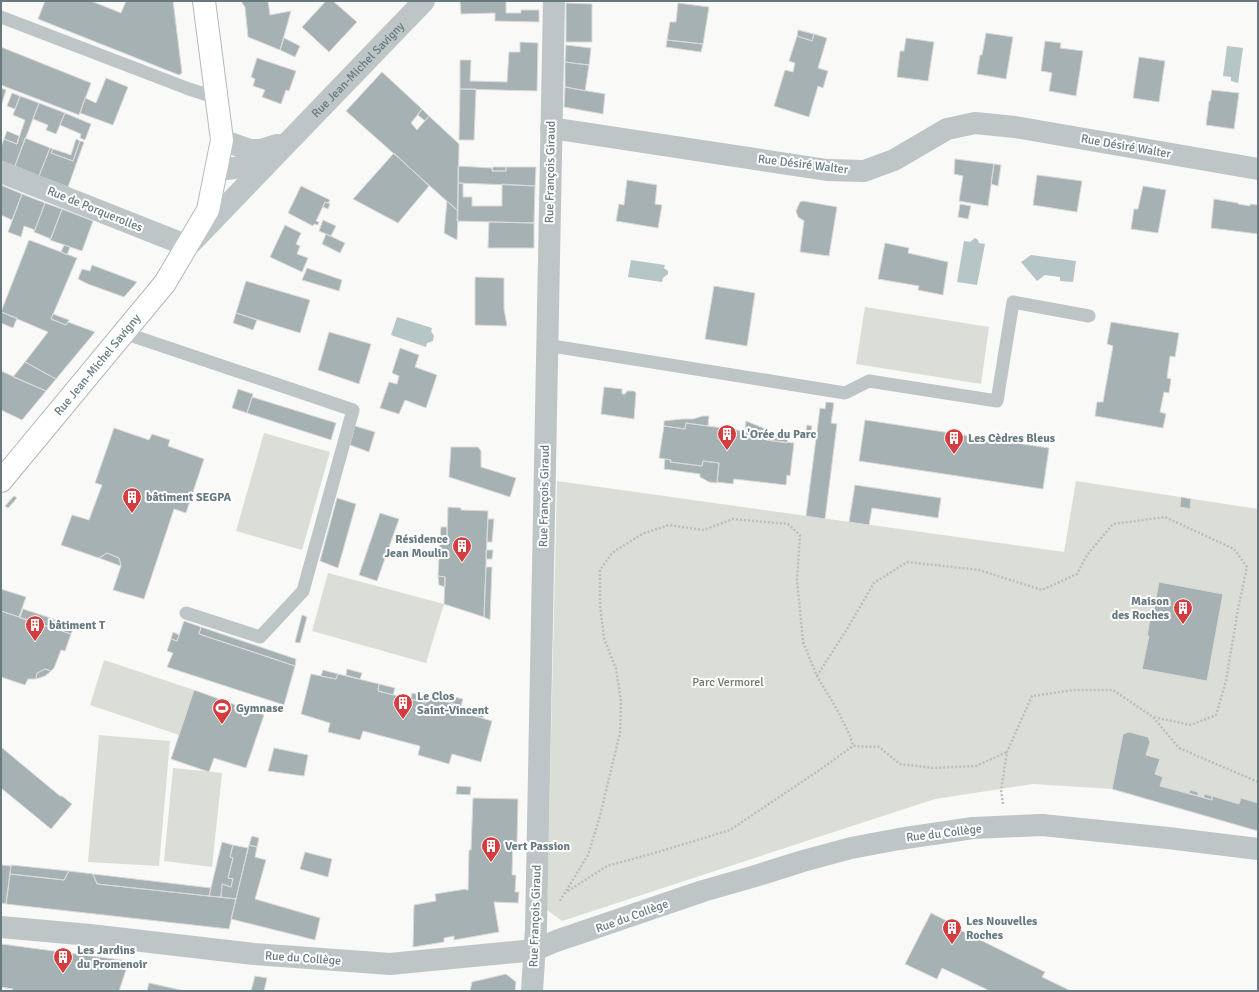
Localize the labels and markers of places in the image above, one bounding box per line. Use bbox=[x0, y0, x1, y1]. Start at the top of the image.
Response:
building icon: L'Orée du Parc bbox=[716, 423, 738, 451]
place label: L'Orée du Parc bbox=[741, 427, 816, 442]
building icon: Les Cèdres Bleus bbox=[943, 427, 965, 455]
place label: Les Cèdres Bleus bbox=[968, 431, 1056, 446]
building icon: bâtiment SEGPA bbox=[121, 486, 143, 514]
place label: bâtiment SEGPA bbox=[146, 490, 232, 505]
place label: Résidence Jean Moulin bbox=[384, 532, 448, 561]
building icon: Résidence Jean Moulin bbox=[451, 535, 473, 563]
place label: Maison des Roches bbox=[1112, 594, 1170, 623]
building icon: Maison des Roches bbox=[1172, 597, 1194, 625]
building icon: bâtiment T bbox=[24, 614, 46, 642]
place label: bâtiment T bbox=[49, 618, 106, 633]
place label: Le Clos Saint-Vincent bbox=[417, 689, 489, 718]
building icon: Le Clos Saint-Vincent bbox=[392, 692, 414, 720]
sports icon: Gymnase bbox=[211, 697, 233, 725]
place label: Gymnase bbox=[236, 701, 283, 716]
building icon: Vert Passion bbox=[480, 835, 502, 863]
place label: Vert Passion bbox=[505, 839, 571, 854]
place label: Les Nouvelles Roches bbox=[966, 914, 1038, 943]
building icon: Les Nouvelles Roches bbox=[941, 917, 963, 945]
place label: Les Jardins du Promenoir bbox=[77, 943, 148, 972]
building icon: Les Jardins du Promenoir bbox=[52, 946, 74, 974]

